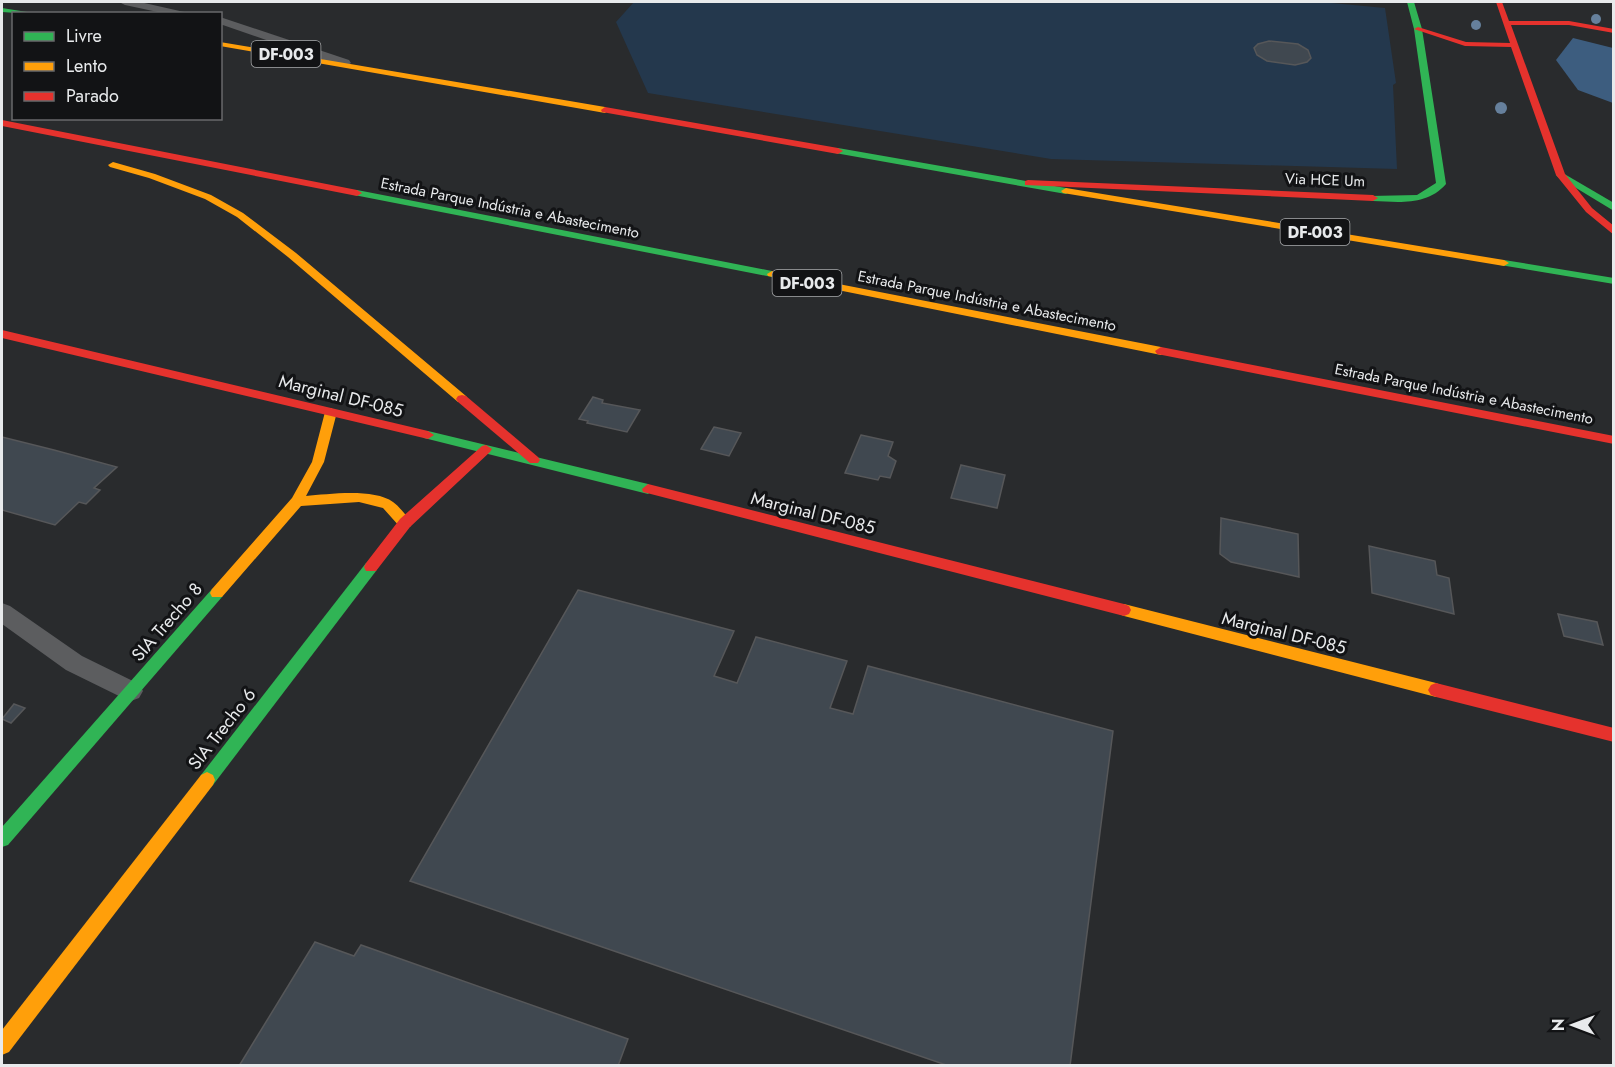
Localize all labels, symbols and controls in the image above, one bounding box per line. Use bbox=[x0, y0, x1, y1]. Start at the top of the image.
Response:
legend bbox=[12, 12, 222, 120]
text: Livre bbox=[66, 23, 102, 49]
road number: DF-003 bbox=[252, 41, 320, 67]
text: Lento bbox=[66, 53, 107, 79]
text: Parado bbox=[66, 83, 119, 109]
street label: Via HCE Um bbox=[1284, 168, 1366, 192]
street label: Estrada Parque Indústria e Abastecimento bbox=[379, 172, 641, 244]
road number: DF-003 bbox=[1280, 219, 1350, 245]
street label: Estrada Parque Indústria e Abastecimento bbox=[856, 265, 1118, 337]
road number: DF-003 bbox=[772, 270, 842, 296]
street label: Estrada Parque Indústria e Abastecimento bbox=[1333, 358, 1595, 430]
street label: Marginal DF-085 bbox=[276, 368, 406, 424]
street label: Marginal DF-085 bbox=[748, 485, 878, 541]
street label: SIA Trecho 8 bbox=[125, 577, 209, 667]
street label: Marginal DF-085 bbox=[1219, 605, 1349, 661]
street label: SIA Trecho 6 bbox=[182, 683, 262, 775]
north arrow bbox=[1543, 995, 1603, 1055]
text: N bbox=[1547, 1019, 1570, 1031]

